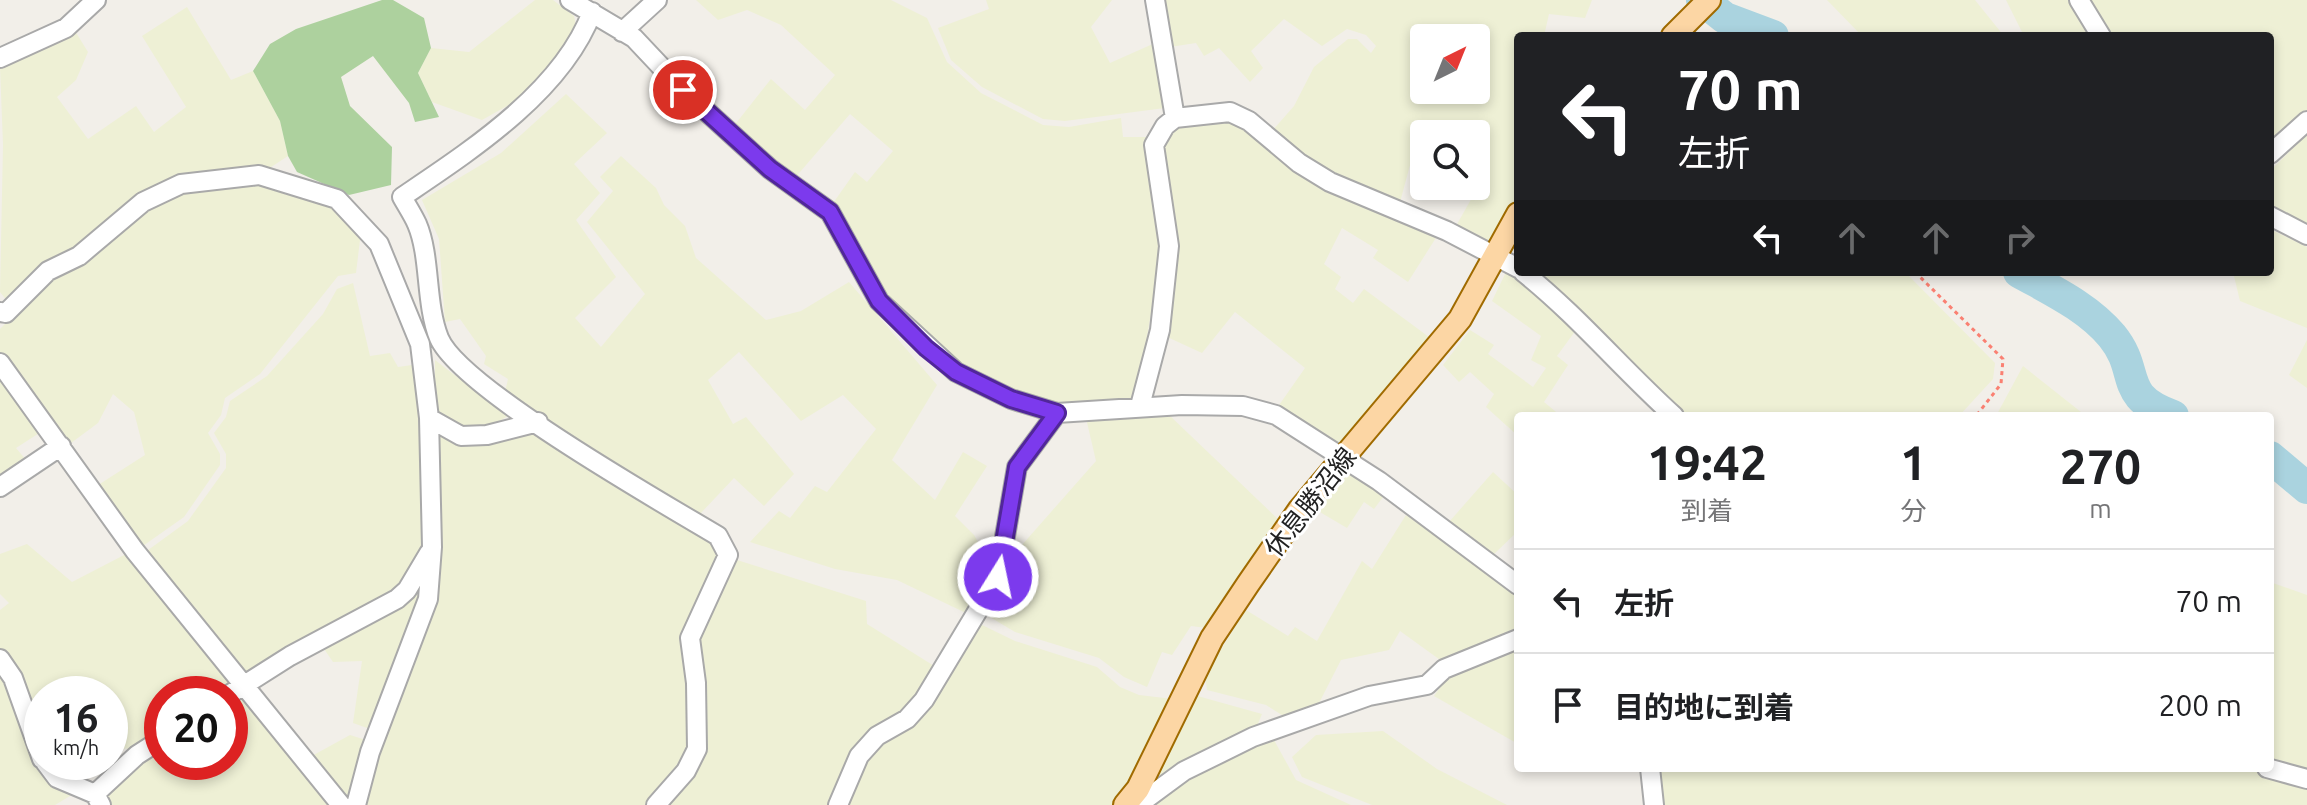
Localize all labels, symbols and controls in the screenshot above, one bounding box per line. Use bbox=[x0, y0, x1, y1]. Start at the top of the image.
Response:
north arrow bbox=[1410, 24, 1490, 104]
map controls bbox=[1410, 24, 1490, 200]
pin bbox=[649, 56, 717, 124]
text: 70 m bbox=[1678, 58, 1803, 121]
icon: left bbox=[1546, 64, 1650, 168]
icon: arrive bbox=[661, 68, 705, 112]
button: search bbox=[1410, 120, 1490, 200]
text: 左折 bbox=[1678, 132, 1750, 173]
icon: left bbox=[1746, 216, 1790, 260]
icon: ahead bbox=[1830, 216, 1874, 260]
icon: ahead bbox=[1914, 216, 1958, 260]
icon: right bbox=[1998, 216, 2042, 260]
text: 19:42 bbox=[1647, 435, 1767, 489]
text: 1 bbox=[1900, 435, 1927, 489]
text: 270 bbox=[2060, 439, 2141, 493]
street label: 休息勝沼線 bbox=[1259, 442, 1361, 562]
text: m bbox=[2089, 494, 2112, 523]
text: 到着 bbox=[1681, 496, 1733, 525]
text: 分 bbox=[1900, 496, 1926, 525]
position arrow bbox=[956, 535, 1040, 619]
icon: left bbox=[1546, 579, 1590, 623]
text: 70 m bbox=[2175, 584, 2242, 618]
text: 左折 bbox=[1614, 586, 1674, 620]
speed limit sign: 20 bbox=[144, 676, 248, 780]
icon: arrive bbox=[1546, 683, 1590, 727]
text: 200 m bbox=[2158, 688, 2242, 722]
text: 目的地に到着 bbox=[1614, 690, 1794, 724]
text: 16 bbox=[53, 695, 99, 740]
text: km/h bbox=[53, 736, 99, 759]

